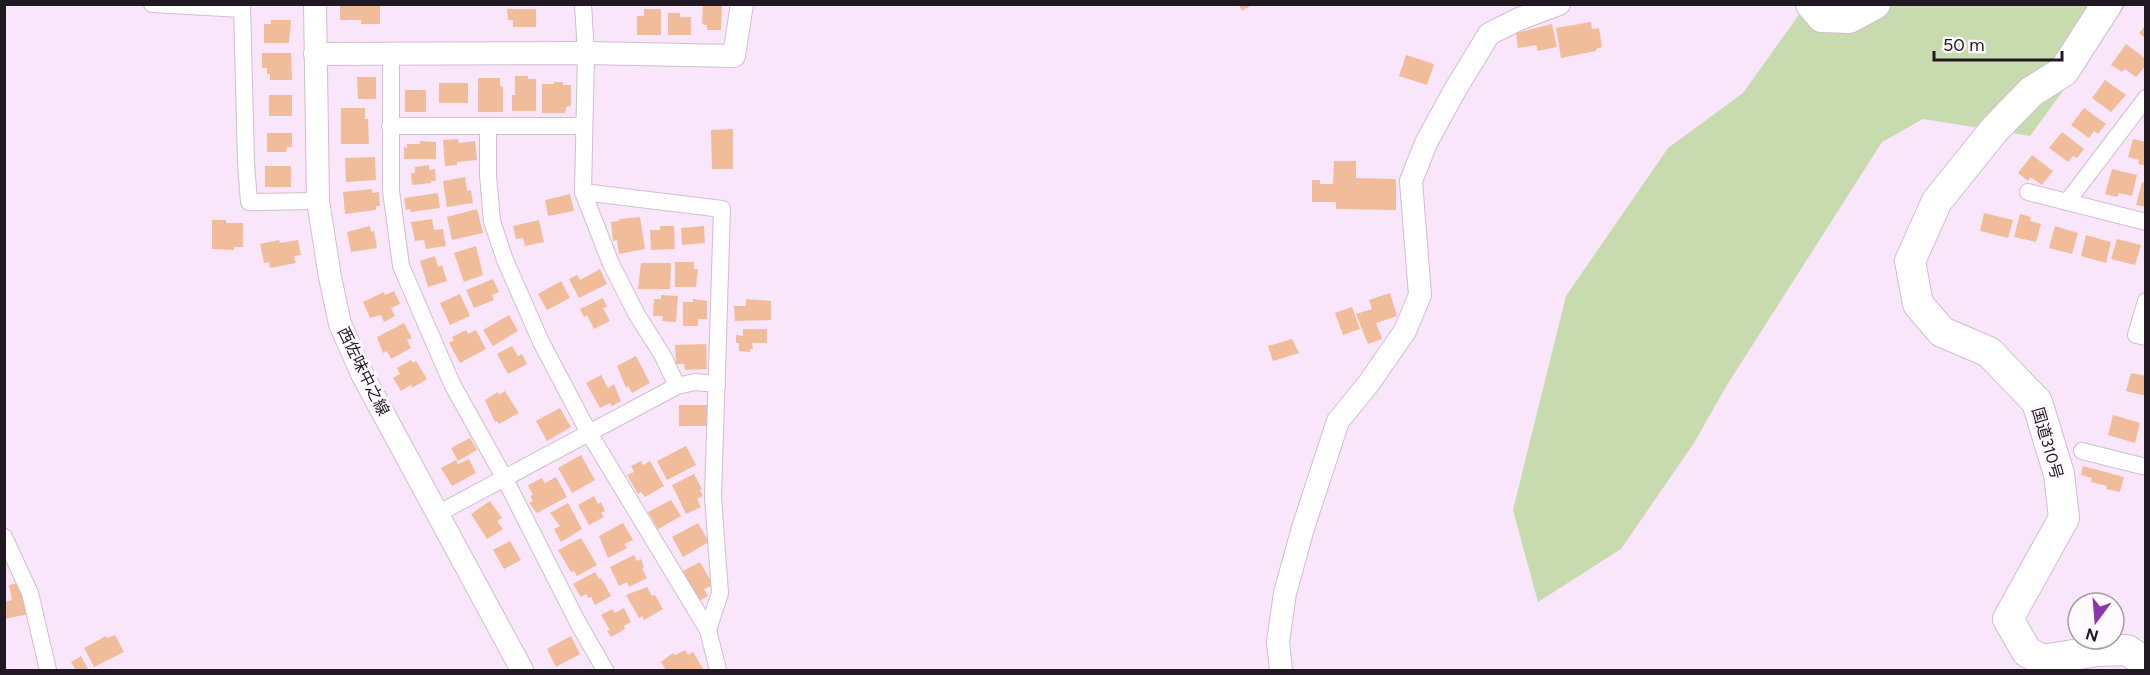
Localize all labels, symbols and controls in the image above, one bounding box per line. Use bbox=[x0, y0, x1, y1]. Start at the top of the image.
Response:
scale bar bbox=[1934, 24, 2062, 62]
text: 50 m bbox=[1943, 34, 1985, 56]
street label: 西佐味中之線 bbox=[334, 324, 393, 419]
street label: 国道310号 bbox=[2028, 405, 2067, 481]
north arrow bbox=[2066, 591, 2126, 651]
text: N bbox=[2083, 624, 2101, 646]

